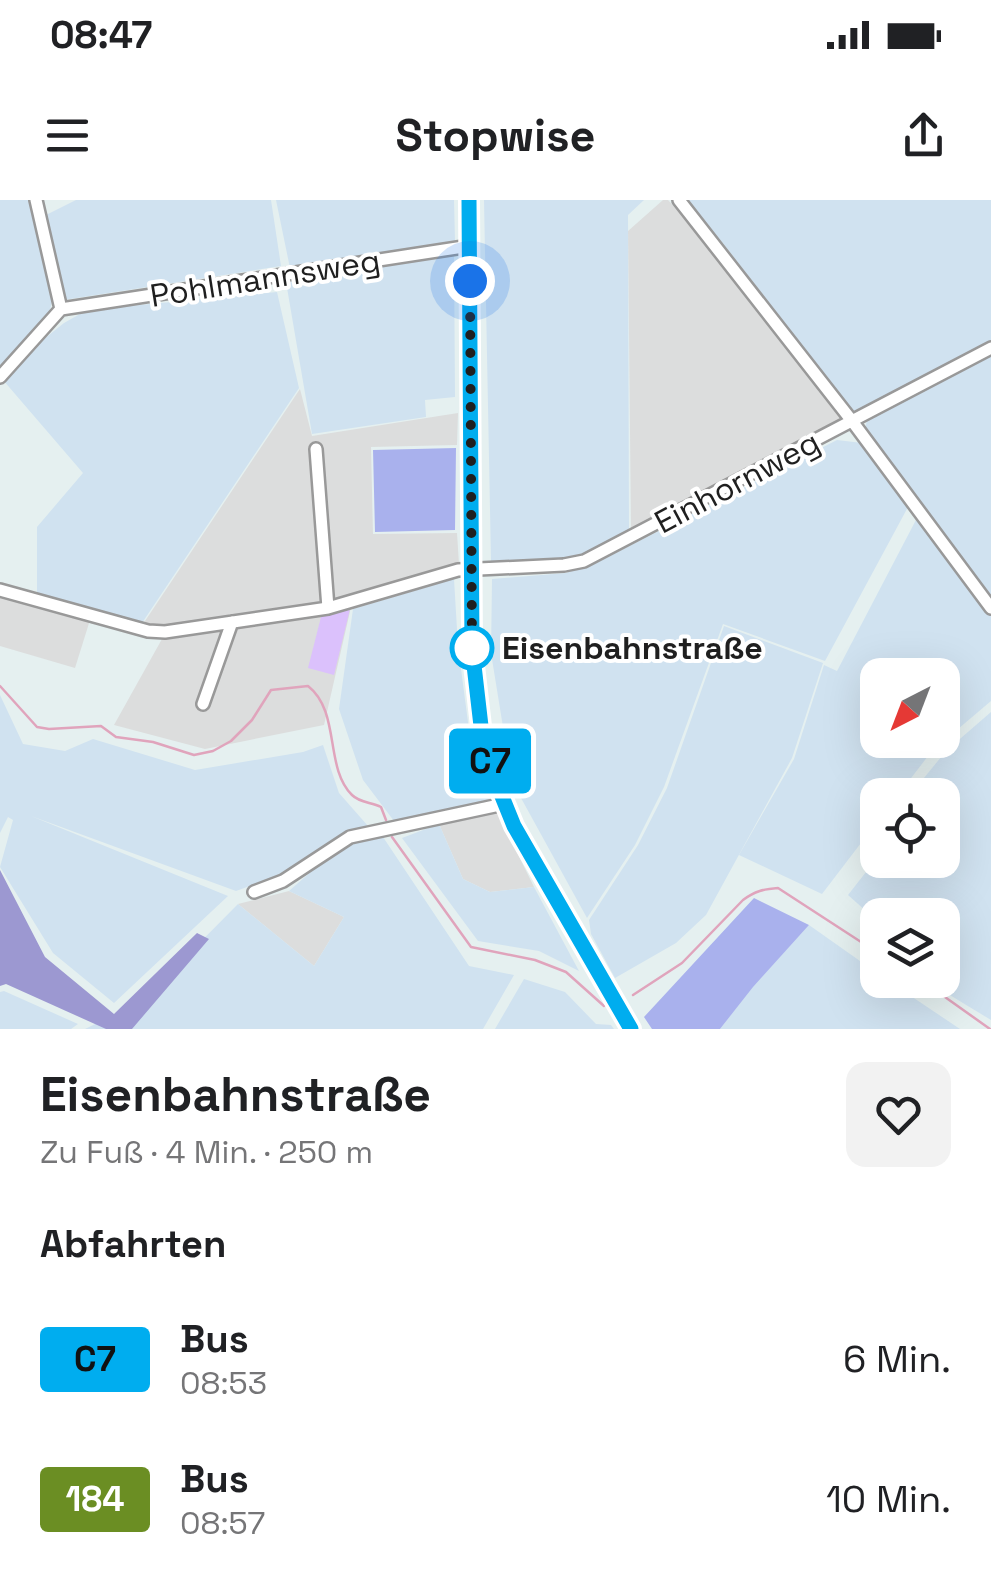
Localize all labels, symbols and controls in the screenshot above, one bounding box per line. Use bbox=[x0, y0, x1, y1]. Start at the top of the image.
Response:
text: 08:47 bbox=[50, 11, 152, 59]
text: Stopwise bbox=[396, 107, 595, 164]
icon: menu bbox=[40, 108, 95, 163]
icon: share bbox=[896, 108, 951, 163]
street label: Pohlmannsweg bbox=[147, 240, 383, 316]
your location bbox=[445, 256, 495, 306]
street label: Einhornweg bbox=[648, 422, 826, 542]
marker: Eisenbahnstraße bbox=[451, 627, 493, 669]
place label: Eisenbahnstraße bbox=[502, 628, 763, 668]
north arrow bbox=[860, 658, 960, 758]
map controls bbox=[860, 658, 960, 998]
line badge: C7 bbox=[445, 728, 535, 794]
text: C7 bbox=[469, 739, 511, 783]
button: locate bbox=[860, 778, 960, 878]
button: layers bbox=[860, 898, 960, 998]
button: heart bbox=[846, 1062, 951, 1167]
text: Eisenbahnstraße bbox=[40, 1064, 431, 1125]
text: Zu Fuß · 4 Min. · 250 m bbox=[40, 1132, 373, 1172]
text: Abfahrten bbox=[40, 1220, 226, 1268]
text: Bus bbox=[180, 1315, 249, 1363]
text: 6 Min. bbox=[843, 1335, 951, 1383]
text: C7 bbox=[74, 1337, 116, 1381]
text: 08:53 bbox=[180, 1363, 267, 1403]
text: Bus bbox=[180, 1455, 249, 1503]
text: 10 Min. bbox=[826, 1475, 951, 1523]
text: 184 bbox=[65, 1477, 125, 1521]
text: 08:57 bbox=[180, 1503, 265, 1543]

